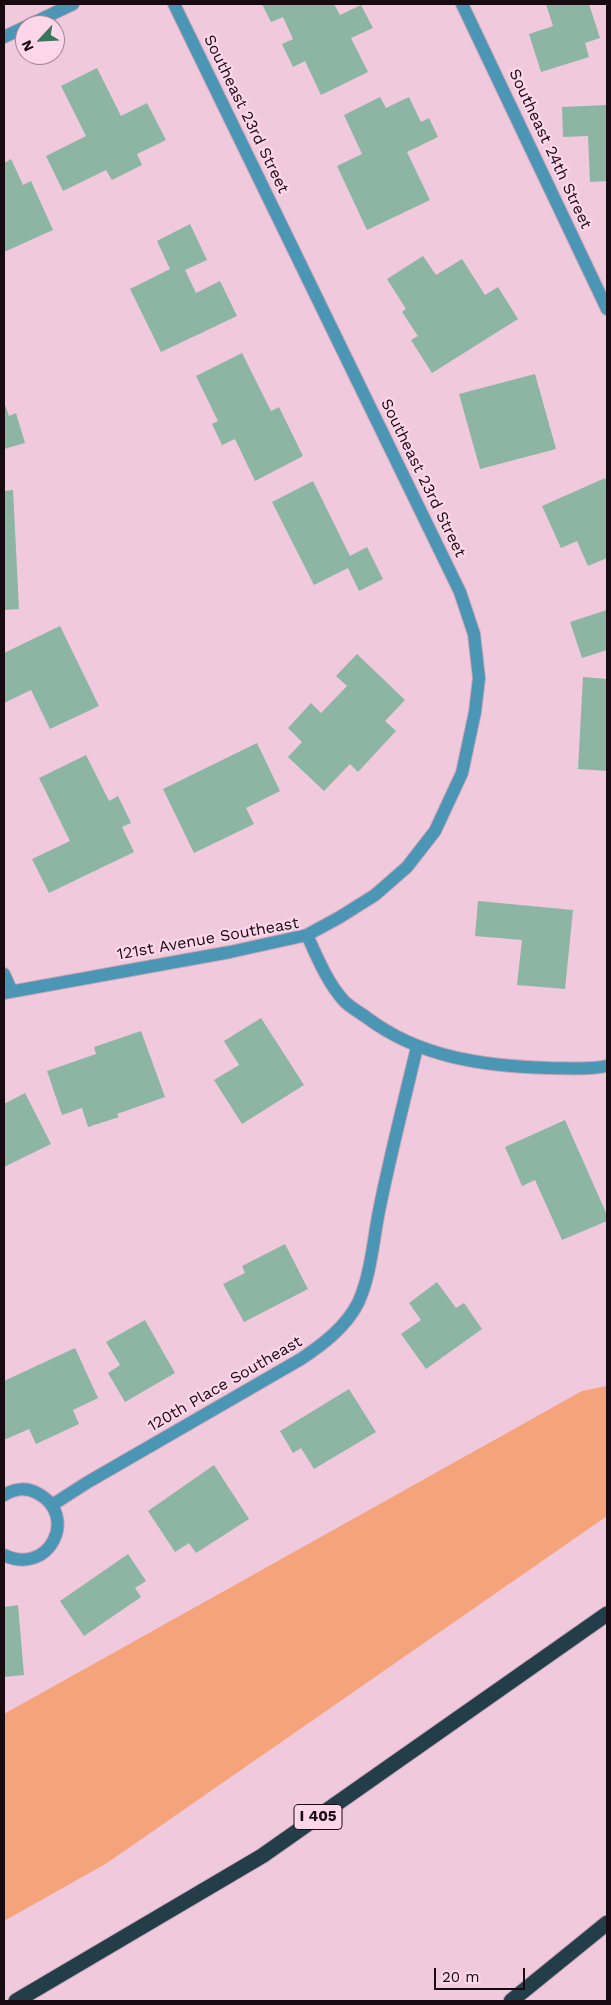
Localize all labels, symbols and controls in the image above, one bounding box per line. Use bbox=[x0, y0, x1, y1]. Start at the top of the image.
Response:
north arrow bbox=[15, 15, 65, 65]
street label: Southeast 23rd Street bbox=[199, 32, 293, 196]
text: N bbox=[18, 38, 37, 54]
street label: Southeast 24th Street bbox=[505, 66, 595, 232]
street label: Southeast 23rd Street bbox=[376, 396, 470, 560]
street label: 121st Avenue Southeast bbox=[116, 914, 300, 964]
street label: 120th Place Southeast bbox=[145, 1332, 305, 1436]
road number: I 405 bbox=[294, 1804, 342, 1830]
scale bar bbox=[436, 1958, 527, 1990]
text: 20 m bbox=[442, 1968, 480, 1986]

